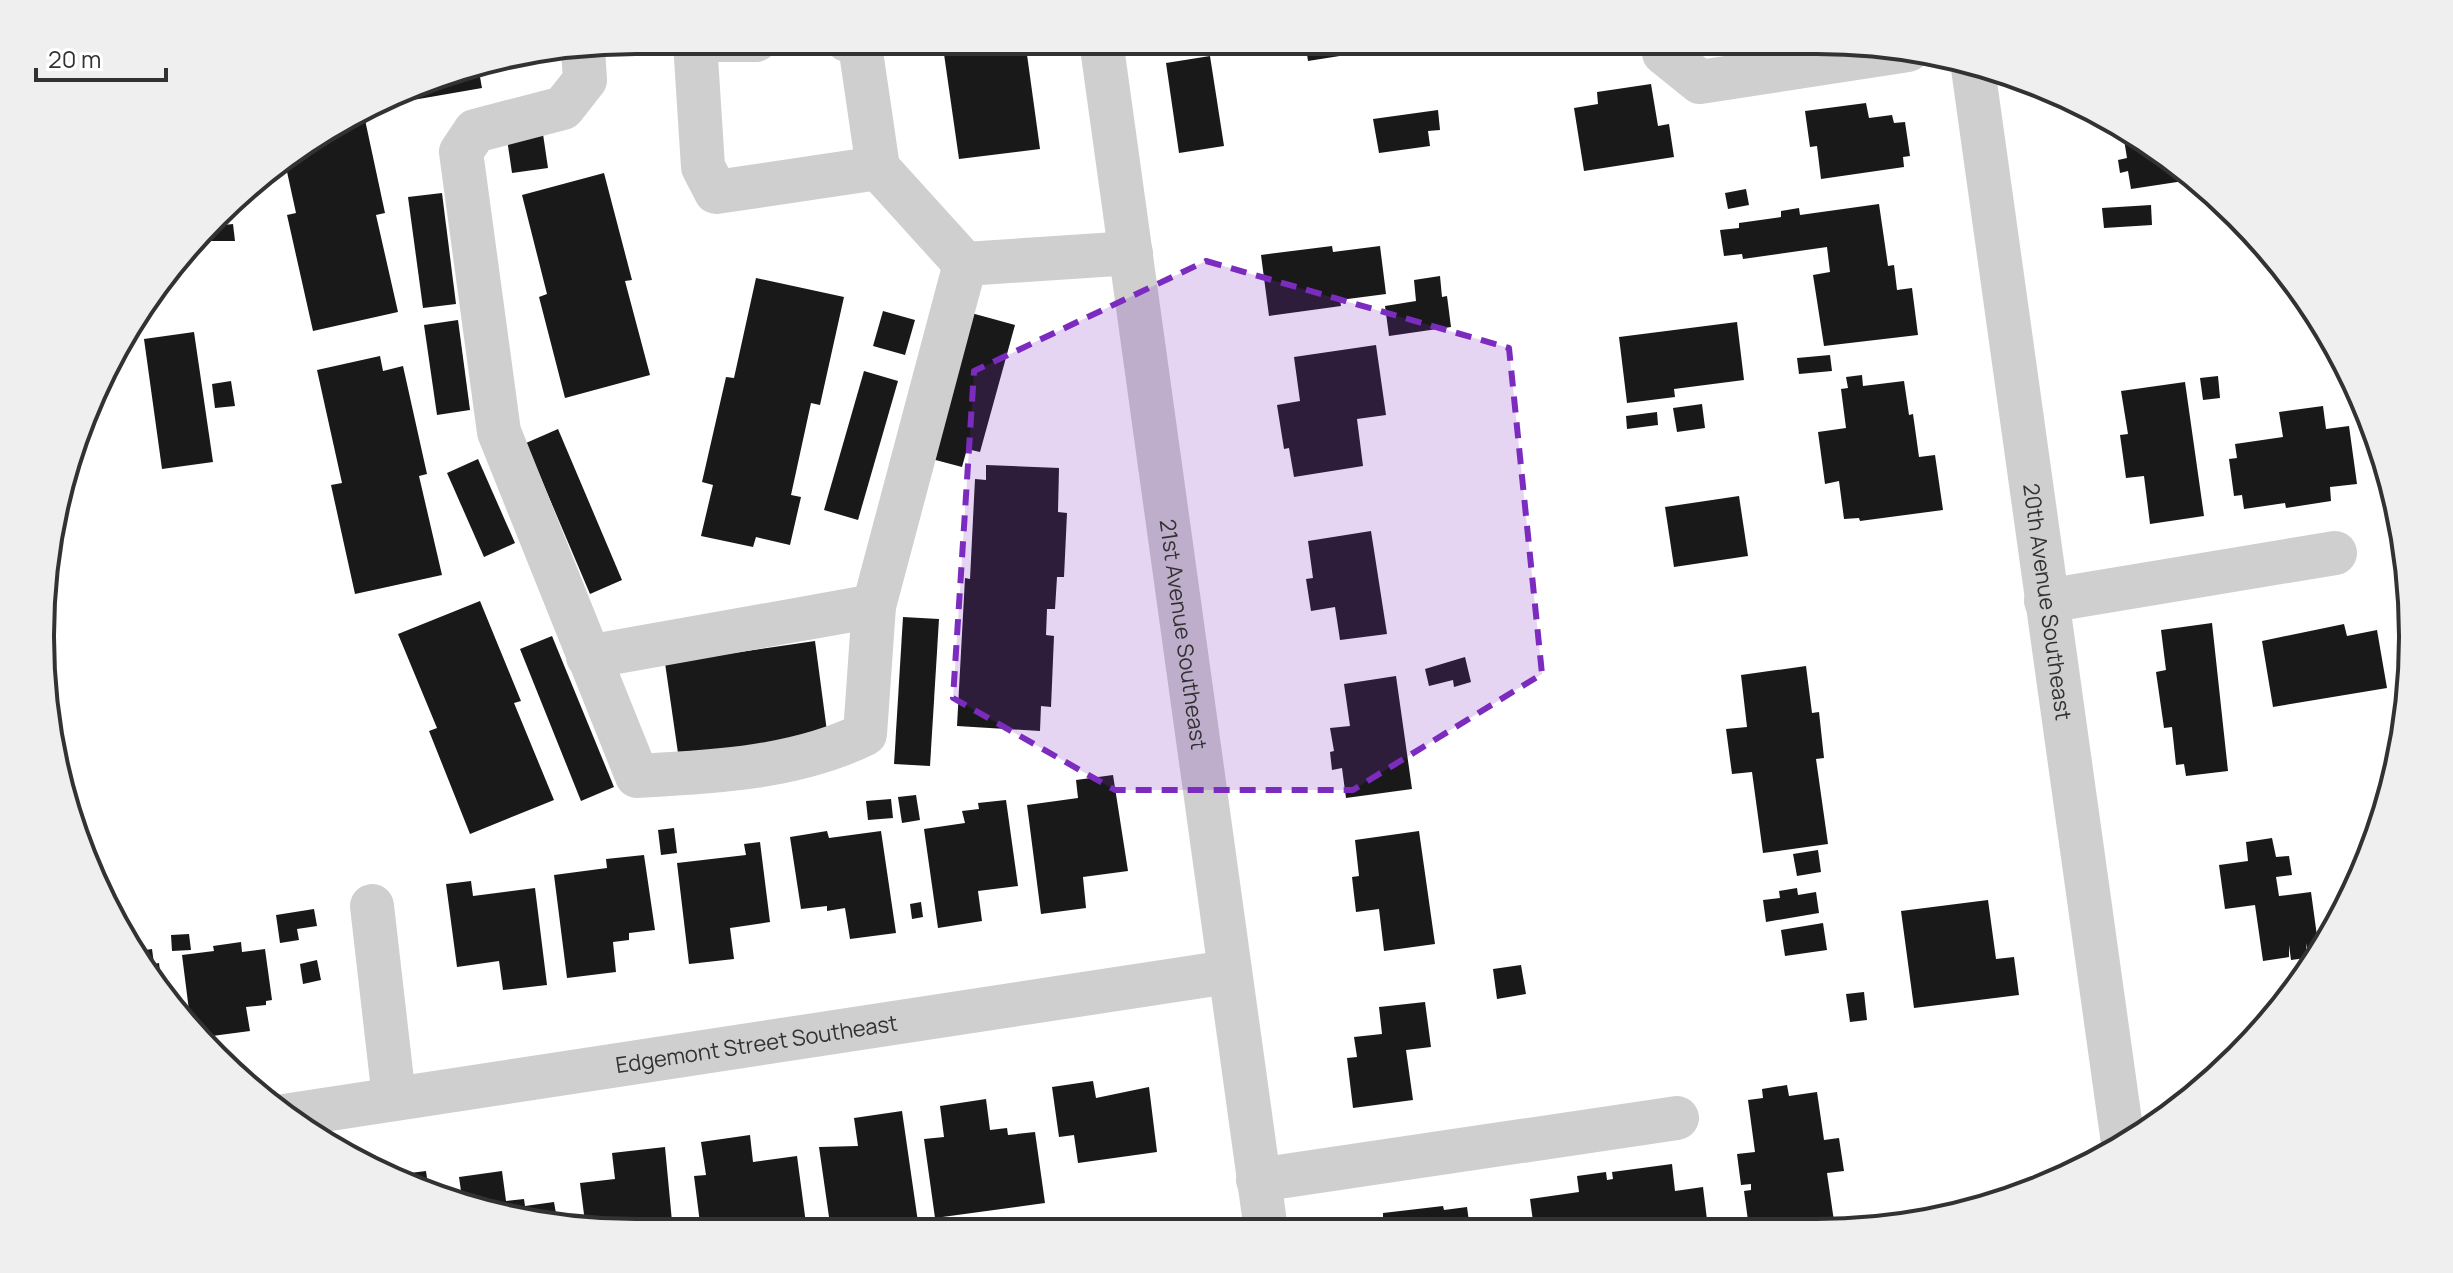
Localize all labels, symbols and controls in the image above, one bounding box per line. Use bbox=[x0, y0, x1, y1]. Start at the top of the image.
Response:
scale bar bbox=[36, 32, 166, 82]
text: 20 m bbox=[48, 42, 101, 75]
street label: 20th Avenue Southeast bbox=[2016, 481, 2079, 722]
street label: 21st Avenue Southeast bbox=[1153, 517, 1214, 752]
street label: Edgemont Street Southeast bbox=[613, 1008, 900, 1080]

